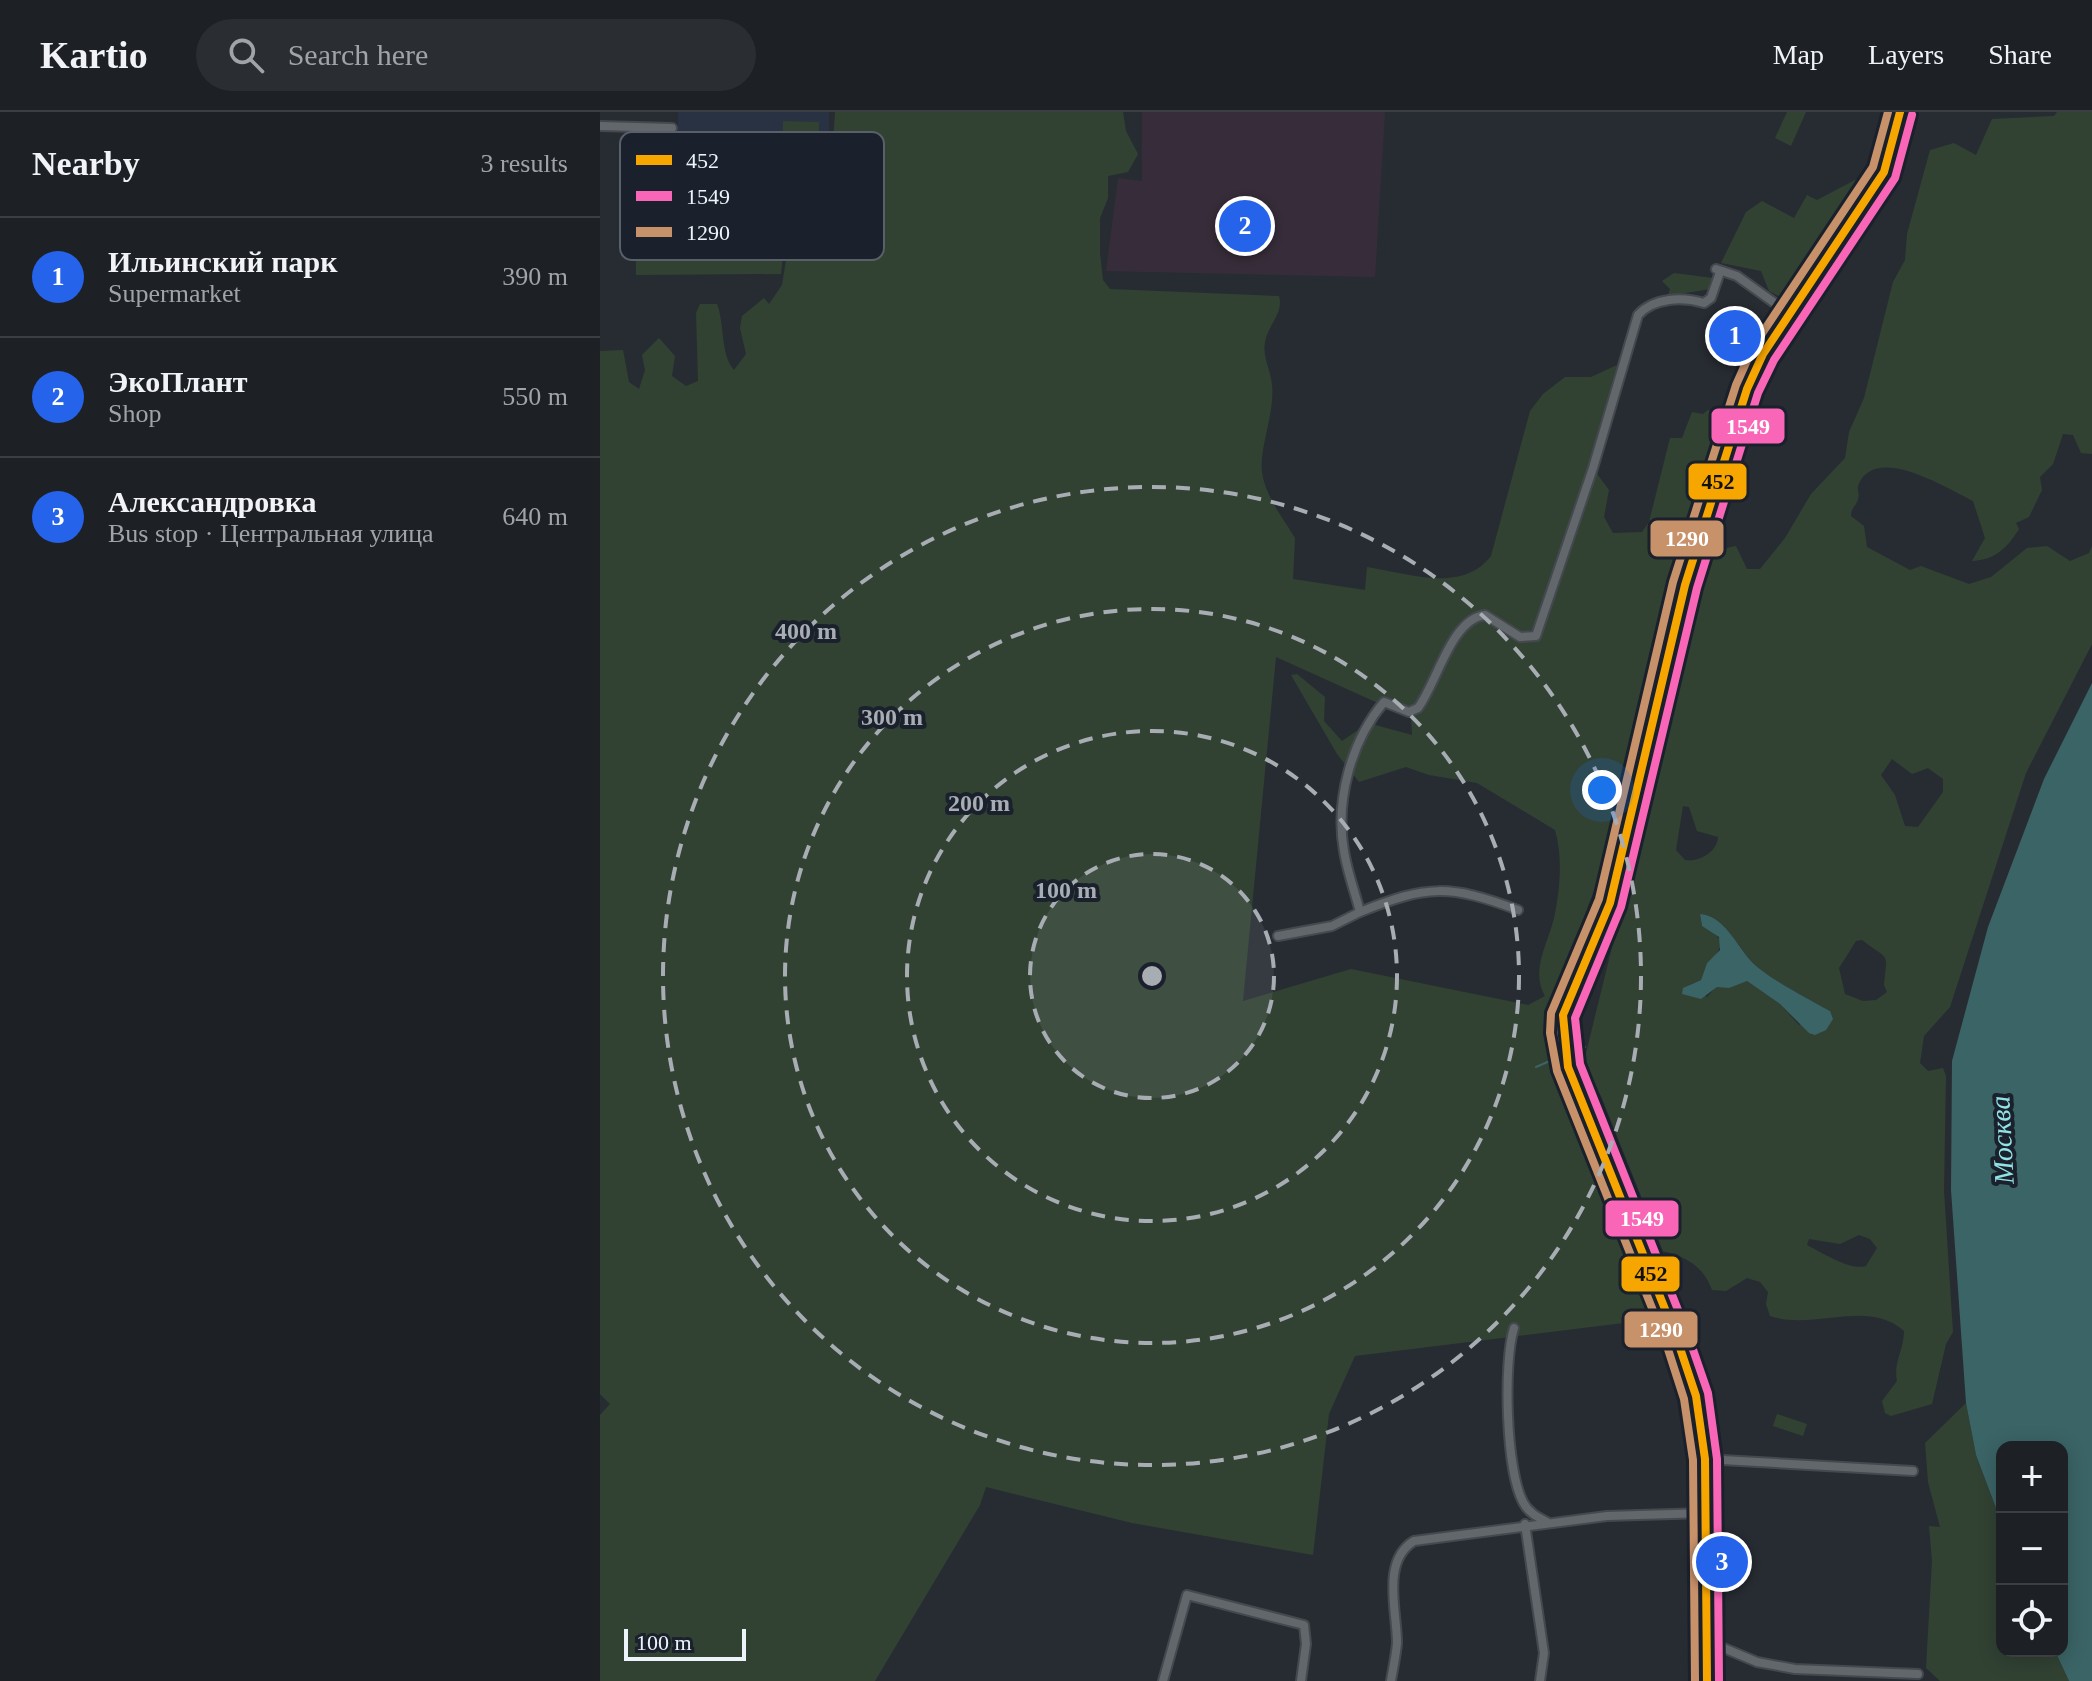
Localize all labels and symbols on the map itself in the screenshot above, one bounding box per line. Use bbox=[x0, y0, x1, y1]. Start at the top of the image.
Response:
legend bbox=[620, 132, 884, 260]
text: 452 bbox=[686, 148, 719, 173]
text: 1549 bbox=[686, 184, 730, 209]
pin: 2 bbox=[1219, 196, 1271, 256]
text: 1290 bbox=[686, 220, 730, 245]
pin: 1 bbox=[1709, 306, 1761, 366]
line badge: 1549 bbox=[1710, 407, 1786, 445]
text: 1549 bbox=[1726, 414, 1770, 439]
line badge: 452 bbox=[1687, 462, 1748, 501]
text: 452 bbox=[1702, 469, 1735, 494]
line badge: 1290 bbox=[1649, 519, 1725, 558]
text: 1290 bbox=[1665, 526, 1709, 551]
text: 400 m bbox=[775, 618, 837, 644]
text: 300 m bbox=[861, 704, 923, 730]
your location bbox=[1582, 770, 1622, 810]
text: 200 m bbox=[948, 790, 1010, 816]
text: 100 m bbox=[1035, 877, 1097, 903]
centre of rings bbox=[1138, 962, 1166, 990]
water label: Москва bbox=[1984, 1095, 2020, 1186]
line badge: 1549 bbox=[1604, 1199, 1680, 1238]
text: 1549 bbox=[1620, 1206, 1664, 1231]
line badge: 452 bbox=[1620, 1255, 1681, 1293]
text: 452 bbox=[1635, 1261, 1668, 1286]
line badge: 1290 bbox=[1623, 1310, 1699, 1349]
text: 1290 bbox=[1639, 1317, 1683, 1342]
pin: 3 bbox=[1696, 1532, 1748, 1592]
scale bar bbox=[624, 1625, 746, 1661]

